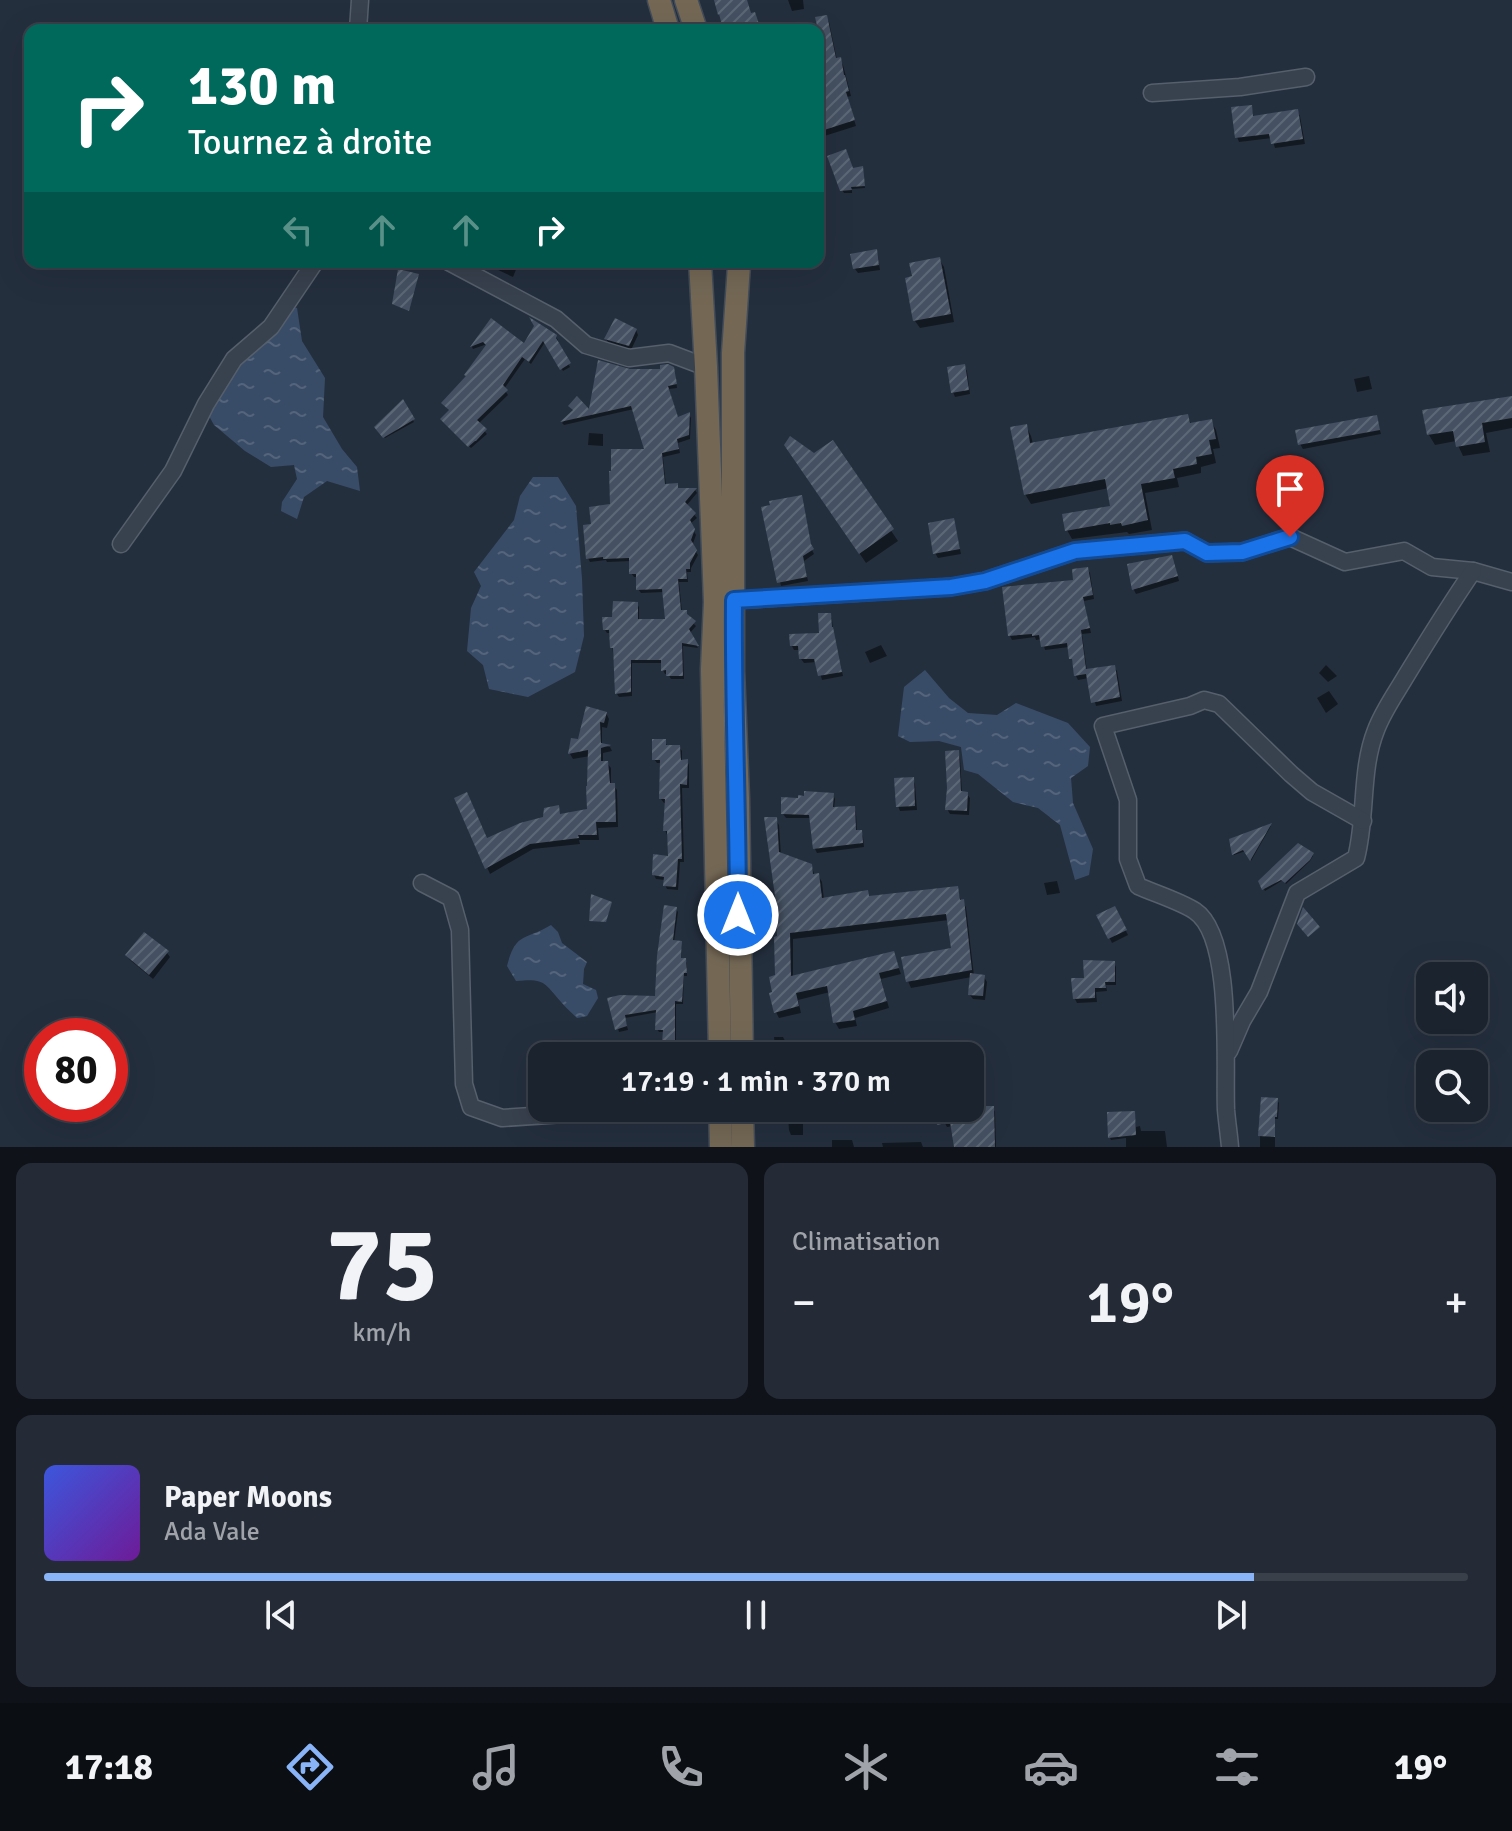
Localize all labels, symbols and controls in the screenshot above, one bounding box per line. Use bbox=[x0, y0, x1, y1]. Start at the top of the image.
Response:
text: 130 m bbox=[188, 51, 336, 120]
icon: right bbox=[56, 56, 160, 160]
text: Tournez à droite bbox=[188, 120, 432, 165]
icon: left bbox=[276, 208, 320, 252]
icon: ahead bbox=[360, 208, 404, 252]
icon: ahead bbox=[444, 208, 488, 252]
icon: right bbox=[528, 208, 572, 252]
pin bbox=[1256, 455, 1324, 537]
icon: arrive bbox=[1268, 467, 1312, 511]
position arrow bbox=[696, 873, 780, 957]
map controls bbox=[1416, 962, 1488, 1122]
button: sound bbox=[1416, 962, 1488, 1034]
speed limit sign: 80 bbox=[24, 1018, 128, 1122]
button: search bbox=[1416, 1050, 1488, 1122]
text: 17:19 · 1 min · 370 m bbox=[621, 1063, 891, 1100]
text: 75 bbox=[326, 1201, 438, 1329]
text: Climatisation bbox=[792, 1226, 941, 1258]
text: 19° bbox=[1086, 1266, 1174, 1340]
text: − bbox=[792, 1276, 816, 1330]
text: + bbox=[1444, 1276, 1468, 1330]
text: km/h bbox=[353, 1317, 411, 1349]
text: Paper Moons bbox=[164, 1479, 332, 1516]
text: Ada Vale bbox=[164, 1516, 260, 1548]
icon: previous bbox=[259, 1593, 303, 1637]
icon: pause bbox=[734, 1593, 778, 1637]
icon: next bbox=[1209, 1593, 1253, 1637]
icon: directions bbox=[282, 1739, 338, 1795]
icon: music bbox=[468, 1739, 524, 1795]
icon: phone bbox=[653, 1739, 709, 1795]
icon: climate bbox=[838, 1739, 894, 1795]
icon: car bbox=[1023, 1739, 1079, 1795]
icon: filters bbox=[1209, 1739, 1265, 1795]
text: 17:18 bbox=[65, 1745, 153, 1790]
text: 19° bbox=[1394, 1745, 1447, 1790]

